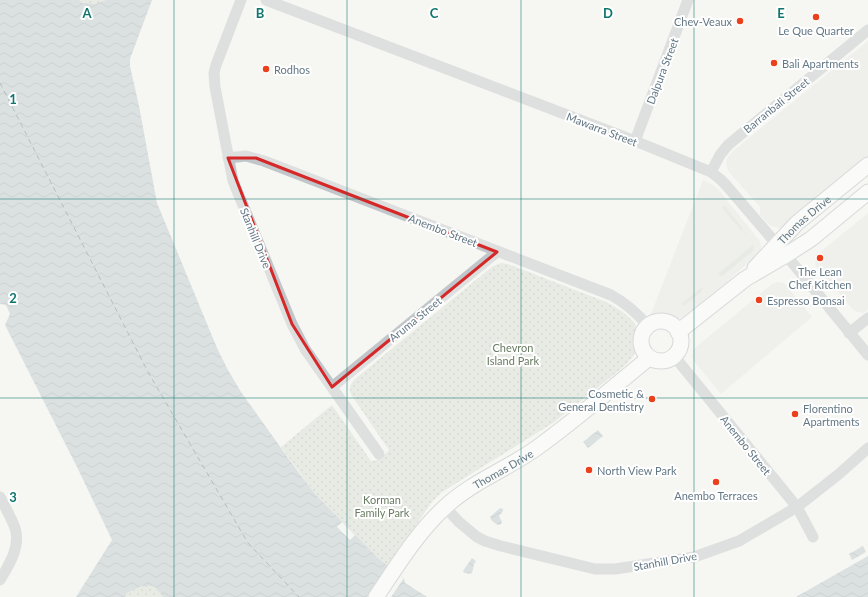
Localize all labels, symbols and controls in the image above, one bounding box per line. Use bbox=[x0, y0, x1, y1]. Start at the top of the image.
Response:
text: A bbox=[81, 5, 92, 21]
text: B bbox=[256, 5, 265, 21]
text: C bbox=[430, 5, 439, 21]
text: D bbox=[603, 5, 613, 21]
text: E bbox=[777, 5, 785, 21]
marker: Le Que Quarter bbox=[811, 12, 821, 22]
place label: Chev-Veaux bbox=[674, 15, 733, 28]
marker: Chev-Veaux bbox=[735, 16, 745, 26]
place label: Le Que Quarter bbox=[778, 24, 854, 37]
street label: Dalpura Street bbox=[643, 36, 681, 106]
place label: Bali Apartments bbox=[782, 57, 859, 70]
marker: Bali Apartments bbox=[769, 58, 779, 68]
place label: Rodhos bbox=[274, 63, 310, 76]
marker: Rodhos bbox=[261, 64, 271, 74]
street label: Barranbali Street bbox=[741, 75, 811, 135]
text: 1 bbox=[9, 91, 17, 107]
street label: Mawarra Street bbox=[565, 110, 639, 148]
street label: Thomas Drive bbox=[774, 192, 833, 247]
street label: Stanhill Drive bbox=[238, 206, 274, 270]
street label: Anembo Street bbox=[407, 211, 479, 249]
marker: The Lean Chef Kitchen bbox=[815, 253, 825, 263]
place label: The Lean Chef Kitchen bbox=[789, 265, 851, 291]
text: 2 bbox=[9, 290, 17, 306]
street label: Aruma Street bbox=[386, 294, 444, 344]
place label: Espresso Bonsai bbox=[767, 294, 845, 307]
marker: Espresso Bonsai bbox=[754, 295, 764, 305]
park label: Chevron Island Park bbox=[487, 341, 540, 367]
place label: Cosmetic & General Dentistry bbox=[558, 387, 644, 413]
marker: Cosmetic & General Dentistry bbox=[647, 394, 657, 404]
place label: Florentino Apartments bbox=[803, 402, 860, 428]
marker: Florentino Apartments bbox=[790, 409, 800, 419]
street label: Anembo Street bbox=[718, 413, 774, 477]
street label: Thomas Drive bbox=[470, 446, 535, 491]
place label: North View Park bbox=[597, 464, 677, 477]
marker: North View Park bbox=[584, 465, 594, 475]
marker: Anembo Terraces bbox=[711, 477, 721, 487]
text: 3 bbox=[9, 489, 17, 505]
place label: Anembo Terraces bbox=[674, 489, 758, 502]
park label: Korman Family Park bbox=[355, 493, 410, 519]
street label: Stanhill Drive bbox=[632, 549, 698, 573]

